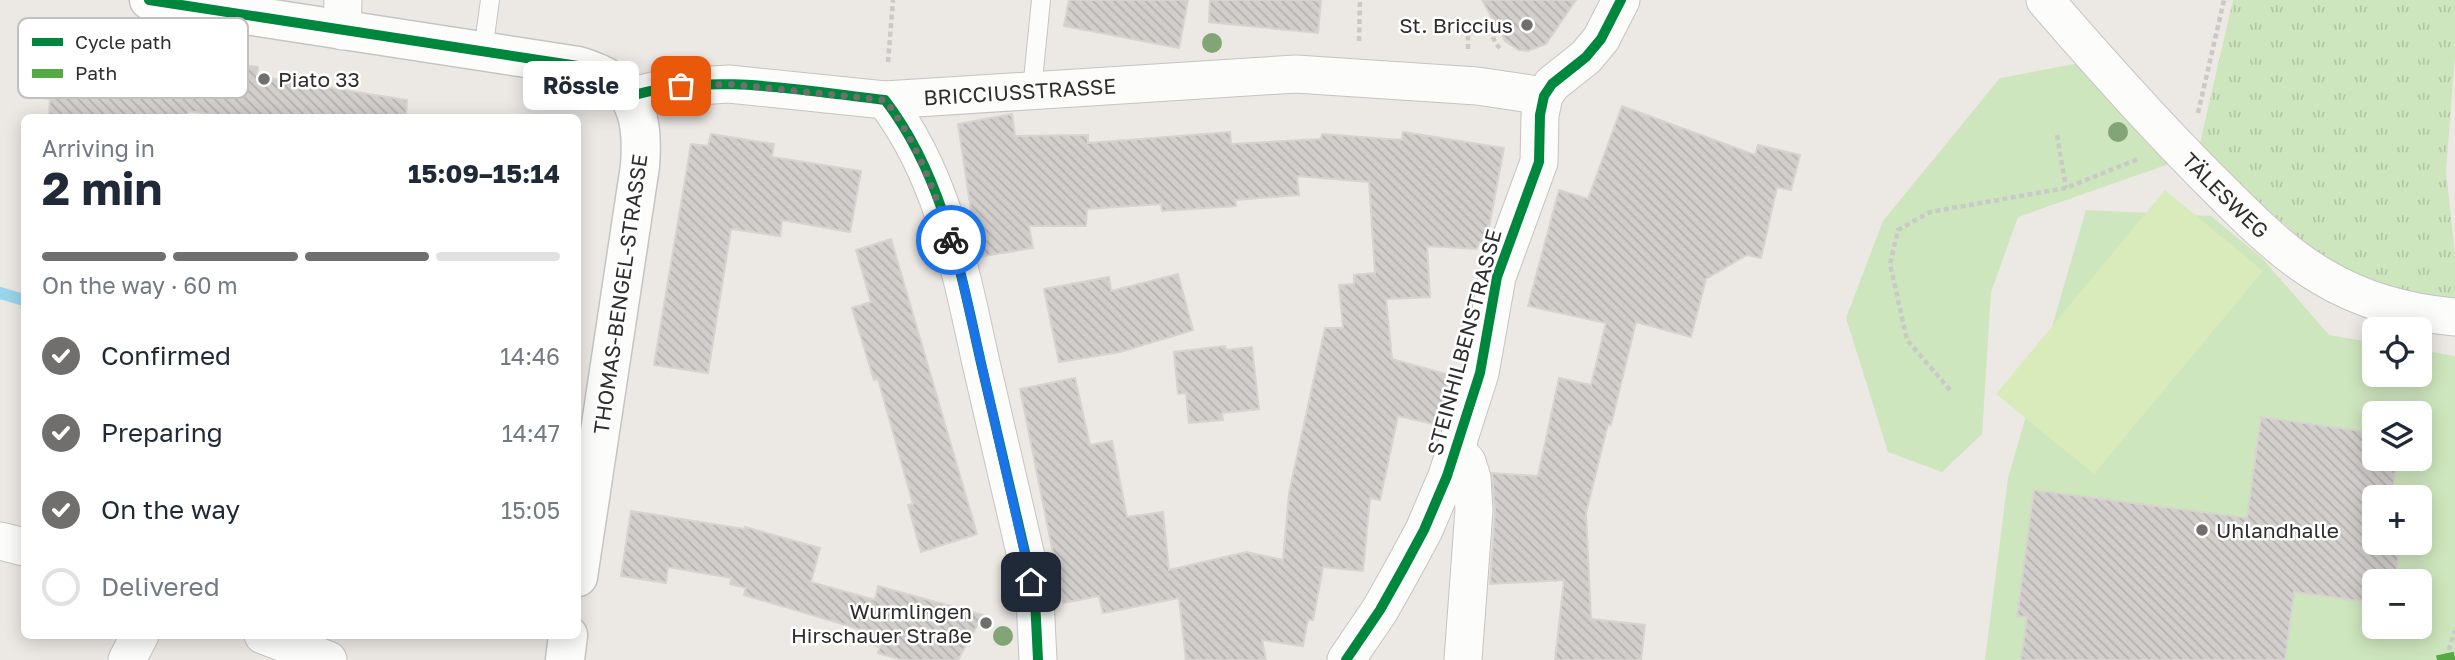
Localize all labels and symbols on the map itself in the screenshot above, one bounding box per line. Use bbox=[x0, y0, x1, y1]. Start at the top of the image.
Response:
place label: St. Briccius bbox=[1399, 12, 1513, 38]
marker: St. Briccius bbox=[1519, 17, 1535, 33]
legend bbox=[18, 18, 248, 98]
text: Cycle path bbox=[75, 30, 172, 53]
pin bbox=[651, 56, 711, 116]
text: Path bbox=[75, 61, 117, 84]
callout: Rössle bbox=[524, 62, 639, 110]
place label: Piato 33 bbox=[278, 66, 360, 92]
marker: Piato 33 bbox=[256, 71, 272, 87]
street label: BRICCIUSSTRASSE bbox=[923, 72, 1117, 111]
street label: TÄLESWEG bbox=[2177, 147, 2274, 244]
street label: THOMAS-BENGEL-STRASSE bbox=[587, 152, 653, 436]
courier bbox=[916, 205, 986, 275]
street label: STEINHILBENSTRASSE bbox=[1421, 226, 1507, 458]
place label: Uhlandhalle bbox=[2216, 517, 2339, 543]
marker: Uhlandhalle bbox=[2194, 522, 2210, 538]
pin bbox=[1001, 552, 1061, 612]
place label: Wurmlingen Hirschauer Straße bbox=[791, 598, 972, 648]
marker: Wurmlingen Hirschauer Straße bbox=[978, 615, 994, 631]

